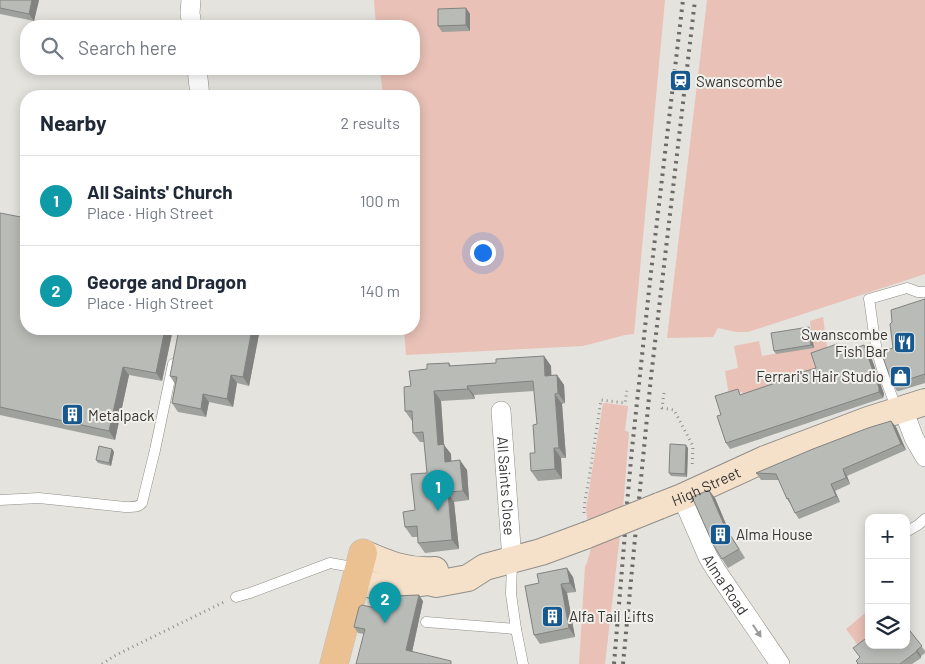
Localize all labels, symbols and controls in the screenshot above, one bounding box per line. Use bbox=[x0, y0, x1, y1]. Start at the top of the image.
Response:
search box bbox=[20, 20, 420, 75]
icon: search bbox=[38, 34, 66, 62]
text: Search here bbox=[78, 36, 177, 59]
station icon: Swanscombe bbox=[668, 69, 692, 93]
place label: Swanscombe bbox=[696, 72, 783, 90]
text: Nearby bbox=[40, 110, 106, 135]
text: 2 results bbox=[341, 113, 400, 132]
text: All Saints' Church bbox=[87, 180, 233, 203]
text: 1 bbox=[53, 191, 59, 210]
text: 100 m bbox=[360, 191, 400, 210]
text: Place · High Street bbox=[87, 203, 214, 222]
your location bbox=[470, 240, 496, 266]
text: George and Dragon bbox=[87, 270, 247, 293]
text: 2 bbox=[52, 281, 60, 300]
text: 140 m bbox=[360, 281, 400, 300]
text: Place · High Street bbox=[87, 293, 214, 312]
place label: Swanscombe Fish Bar bbox=[801, 325, 889, 360]
restaurant icon: Swanscombe Fish Bar bbox=[892, 331, 916, 355]
shop icon: Ferrari's Hair Studio bbox=[888, 364, 912, 388]
place label: Ferrari's Hair Studio bbox=[756, 367, 884, 385]
building icon: Metalpack bbox=[60, 403, 84, 427]
place label: Metalpack bbox=[88, 406, 155, 424]
street label: All Saints Close bbox=[494, 436, 519, 536]
street label: High Street bbox=[669, 463, 743, 509]
pin: 1 bbox=[422, 470, 454, 511]
map controls bbox=[865, 514, 910, 649]
button: + bbox=[865, 514, 910, 559]
building icon: Alma House bbox=[708, 522, 732, 546]
place label: Alma House bbox=[736, 525, 813, 543]
street label: Alma Road bbox=[699, 551, 753, 618]
button: − bbox=[865, 559, 910, 604]
pin: 2 bbox=[369, 582, 401, 623]
building icon: Alfa Tail Lifts bbox=[541, 604, 565, 628]
button: layers bbox=[865, 604, 910, 649]
place label: Alfa Tail Lifts bbox=[569, 607, 654, 625]
one-way arrow bbox=[752, 624, 762, 638]

